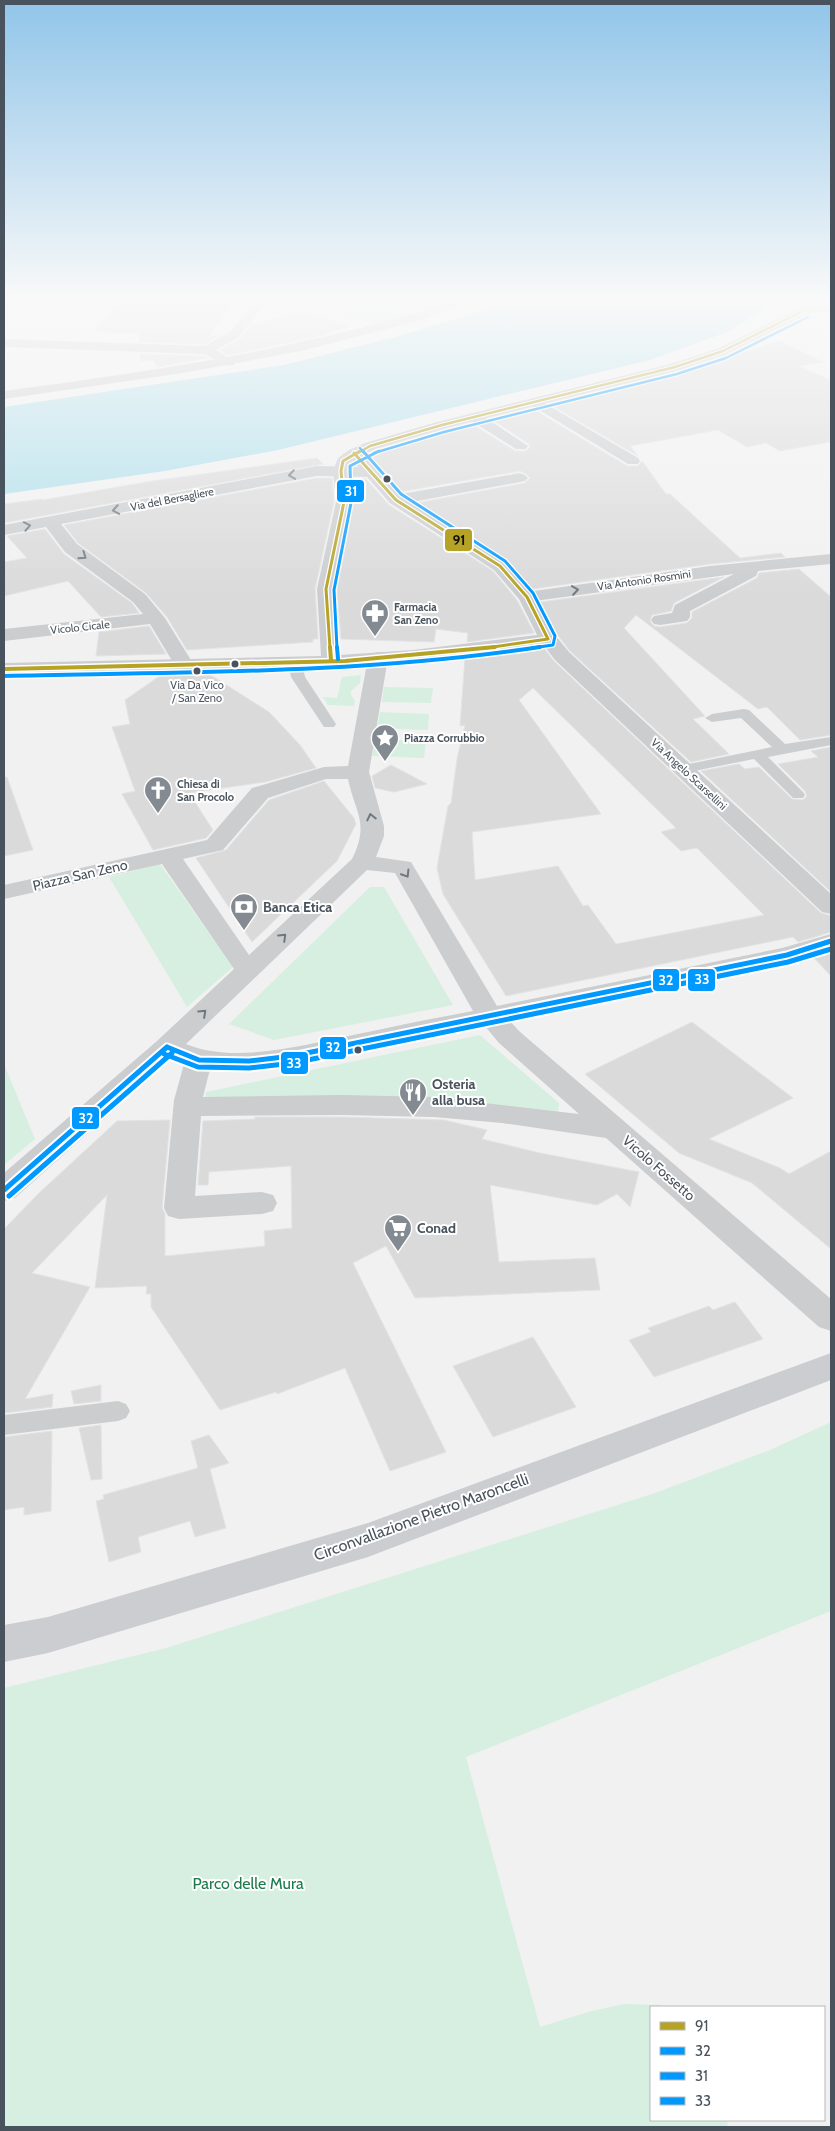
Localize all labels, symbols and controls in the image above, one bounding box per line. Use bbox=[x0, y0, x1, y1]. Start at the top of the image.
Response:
one-way arrow bbox=[288, 470, 297, 480]
unlabelled marker bbox=[382, 474, 392, 484]
line badge: 31 bbox=[336, 479, 365, 503]
text: 31 bbox=[345, 482, 357, 500]
street label: Via del Bersagliere bbox=[129, 484, 215, 514]
one-way arrow bbox=[111, 504, 120, 514]
one-way arrow bbox=[22, 521, 31, 531]
line badge: 91 bbox=[444, 528, 473, 552]
text: 91 bbox=[452, 531, 466, 549]
one-way arrow bbox=[77, 550, 87, 559]
street label: Via Antonio Rosmini bbox=[596, 567, 692, 593]
one-way arrow bbox=[572, 585, 580, 596]
pharmacy icon: Farmacia San Zeno bbox=[360, 598, 390, 637]
place label: Farmacia San Zeno bbox=[394, 600, 438, 627]
street label: Vicolo Cicale bbox=[50, 617, 111, 637]
unlabelled marker bbox=[230, 659, 240, 669]
marker: Via Da Vico / San Zeno bbox=[192, 666, 202, 676]
place label: Via Da Vico / San Zeno bbox=[170, 678, 224, 705]
place icon: Piazza Corrubbio bbox=[370, 723, 400, 762]
place label: Piazza Corrubbio bbox=[404, 731, 485, 745]
street label: Via Angelo Scarsellini bbox=[648, 735, 730, 813]
church icon: Chiesa di San Procolo bbox=[143, 775, 173, 814]
place label: Chiesa di San Procolo bbox=[177, 777, 234, 804]
one-way arrow bbox=[366, 812, 377, 821]
street label: Piazza San Zeno bbox=[31, 855, 129, 895]
one-way arrow bbox=[400, 869, 410, 878]
bank icon: Banca Etica bbox=[229, 892, 259, 931]
place label: Banca Etica bbox=[263, 898, 332, 916]
one-way arrow bbox=[278, 934, 287, 943]
line badge: 32 bbox=[652, 968, 680, 992]
line badge: 33 bbox=[687, 968, 716, 992]
text: 33 bbox=[694, 970, 710, 988]
text: 32 bbox=[659, 971, 673, 989]
one-way arrow bbox=[197, 1010, 206, 1019]
line badge: 32 bbox=[319, 1036, 347, 1060]
text: 32 bbox=[326, 1038, 340, 1056]
unlabelled marker bbox=[353, 1045, 363, 1055]
line badge: 33 bbox=[280, 1051, 309, 1075]
text: 33 bbox=[286, 1054, 302, 1072]
place label: Osteria alla busa bbox=[432, 1075, 485, 1109]
restaurant icon: Osteria alla busa bbox=[398, 1077, 428, 1116]
line badge: 32 bbox=[71, 1106, 100, 1130]
text: 32 bbox=[79, 1109, 93, 1127]
street label: Vicolo Fossetto bbox=[619, 1132, 699, 1205]
supermarket icon: Conad bbox=[383, 1213, 413, 1252]
place label: Conad bbox=[417, 1219, 456, 1237]
street label: Circonvallazione Pietro Maroncelli bbox=[311, 1469, 531, 1565]
park label: Parco delle Mura bbox=[192, 1874, 304, 1893]
legend bbox=[650, 2006, 825, 2121]
text: 91 bbox=[695, 2017, 708, 2035]
text: 32 bbox=[695, 2042, 711, 2060]
text: 31 bbox=[695, 2067, 708, 2085]
text: 33 bbox=[695, 2092, 711, 2110]

